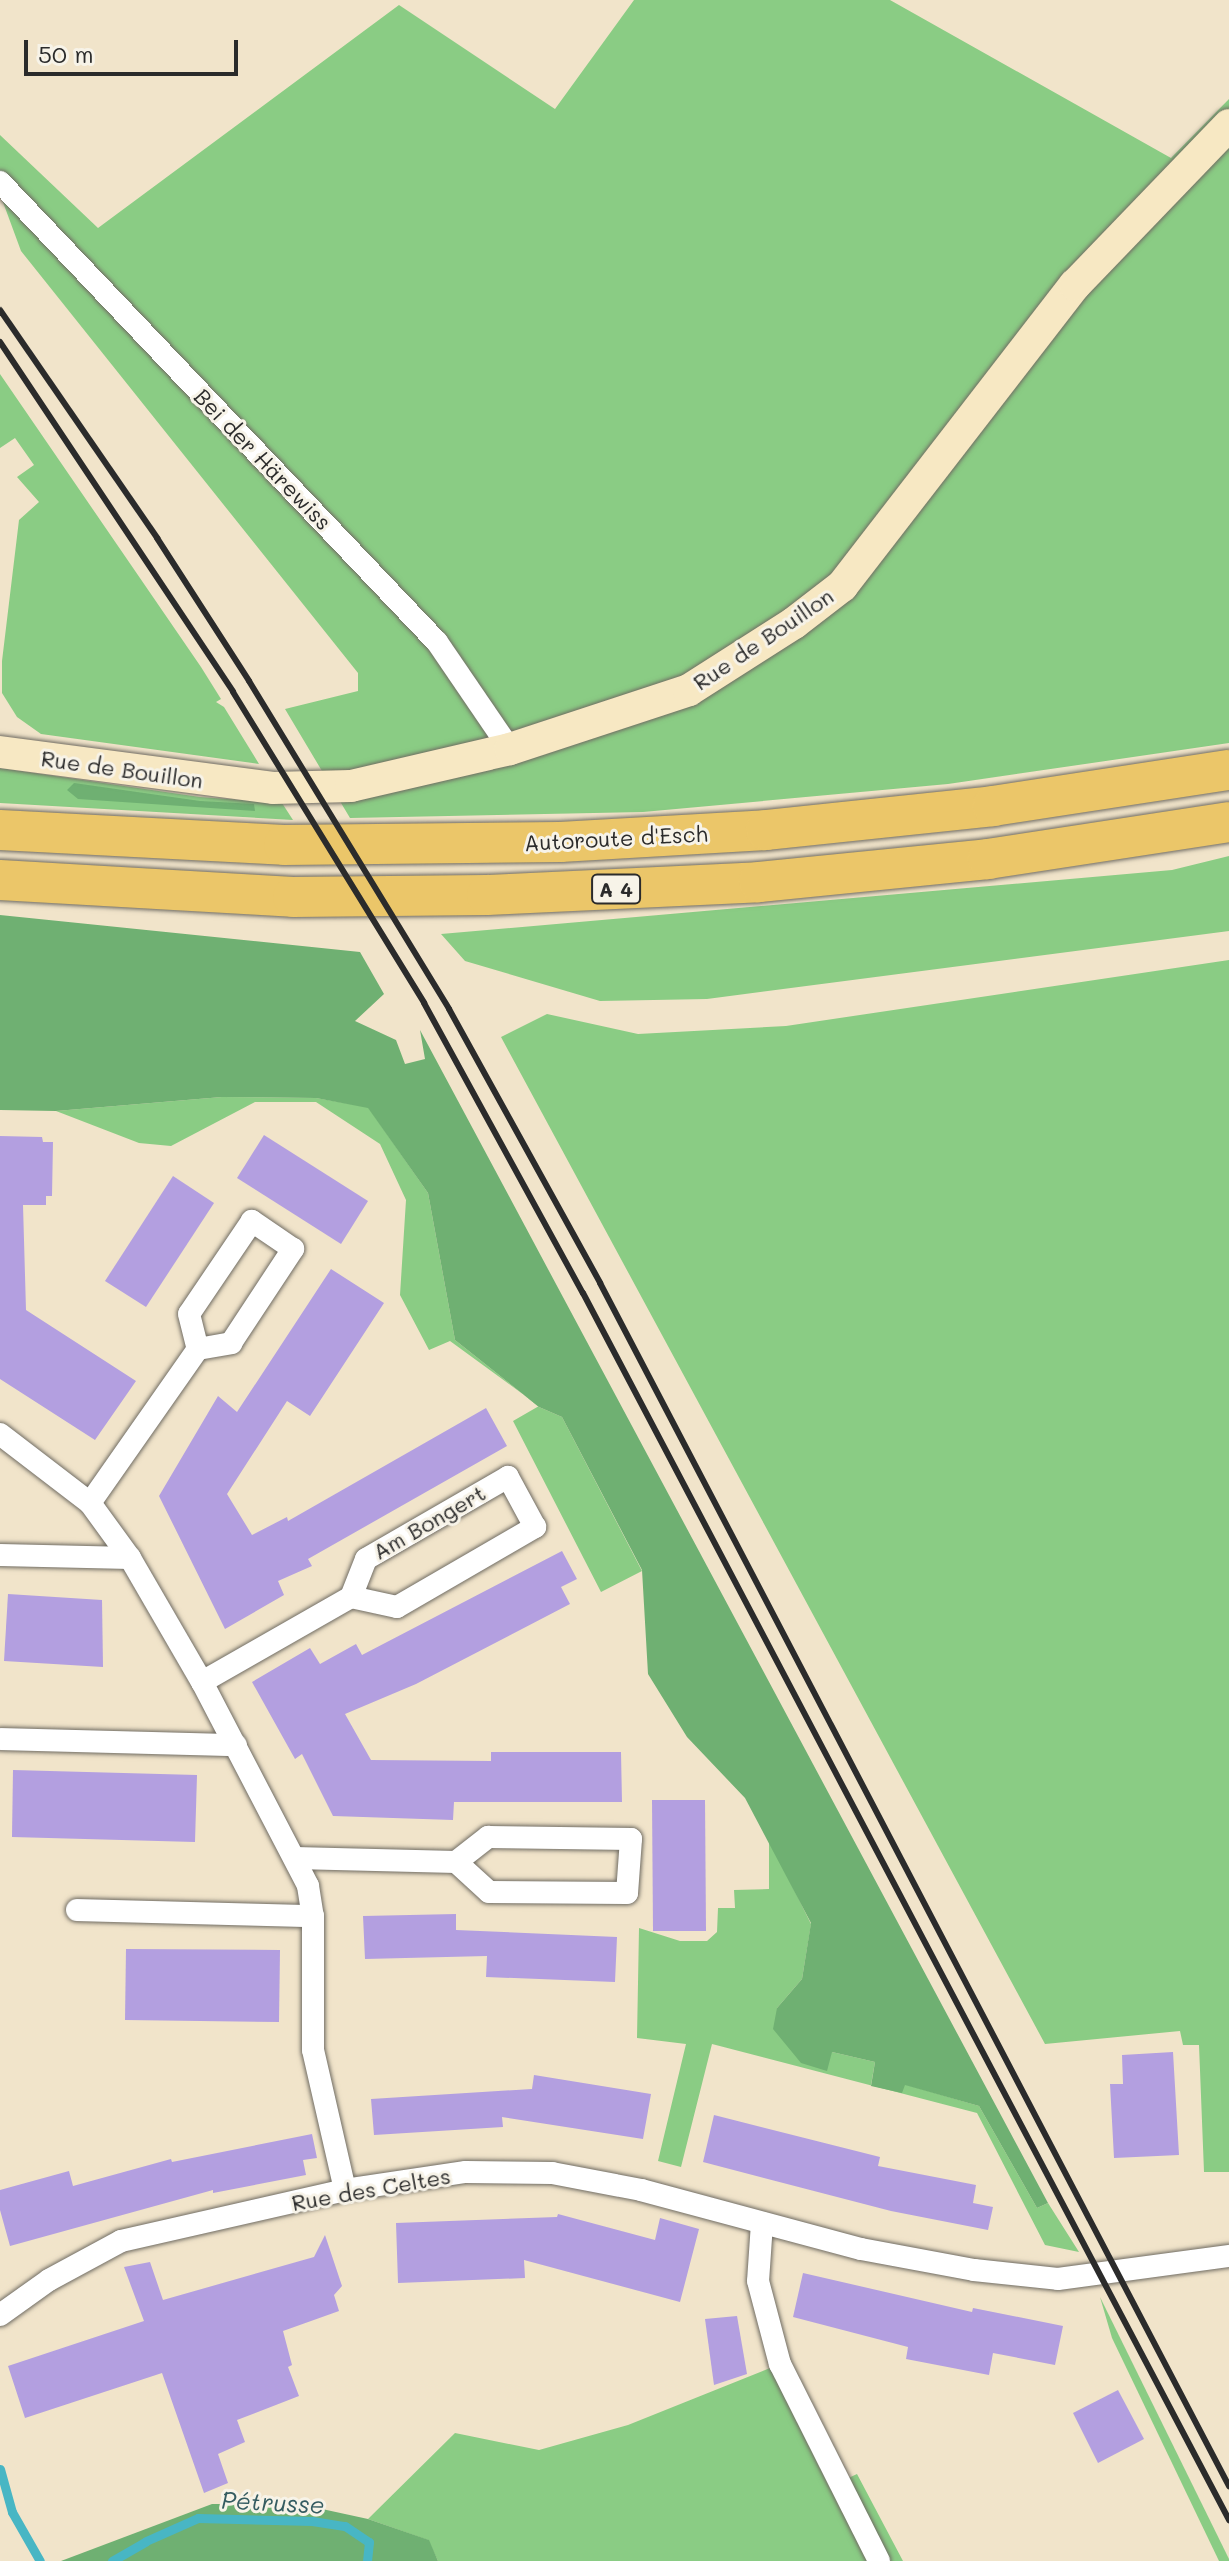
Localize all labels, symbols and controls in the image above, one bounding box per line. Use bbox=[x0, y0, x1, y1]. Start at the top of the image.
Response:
scale bar bbox=[28, 24, 242, 74]
text: 50 m bbox=[38, 38, 94, 69]
street label: Bei der Härewiss bbox=[189, 383, 337, 535]
street label: Rue de Bouillon bbox=[688, 582, 838, 696]
street label: Rue de Bouillon bbox=[39, 745, 205, 793]
street label: Autoroute d'Esch bbox=[523, 820, 709, 856]
road number: A 4 bbox=[590, 873, 642, 905]
street label: Am Bongert bbox=[368, 1479, 490, 1565]
street label: Rue des Celtes bbox=[289, 2162, 453, 2216]
water label: Pétrusse bbox=[221, 2485, 325, 2519]

